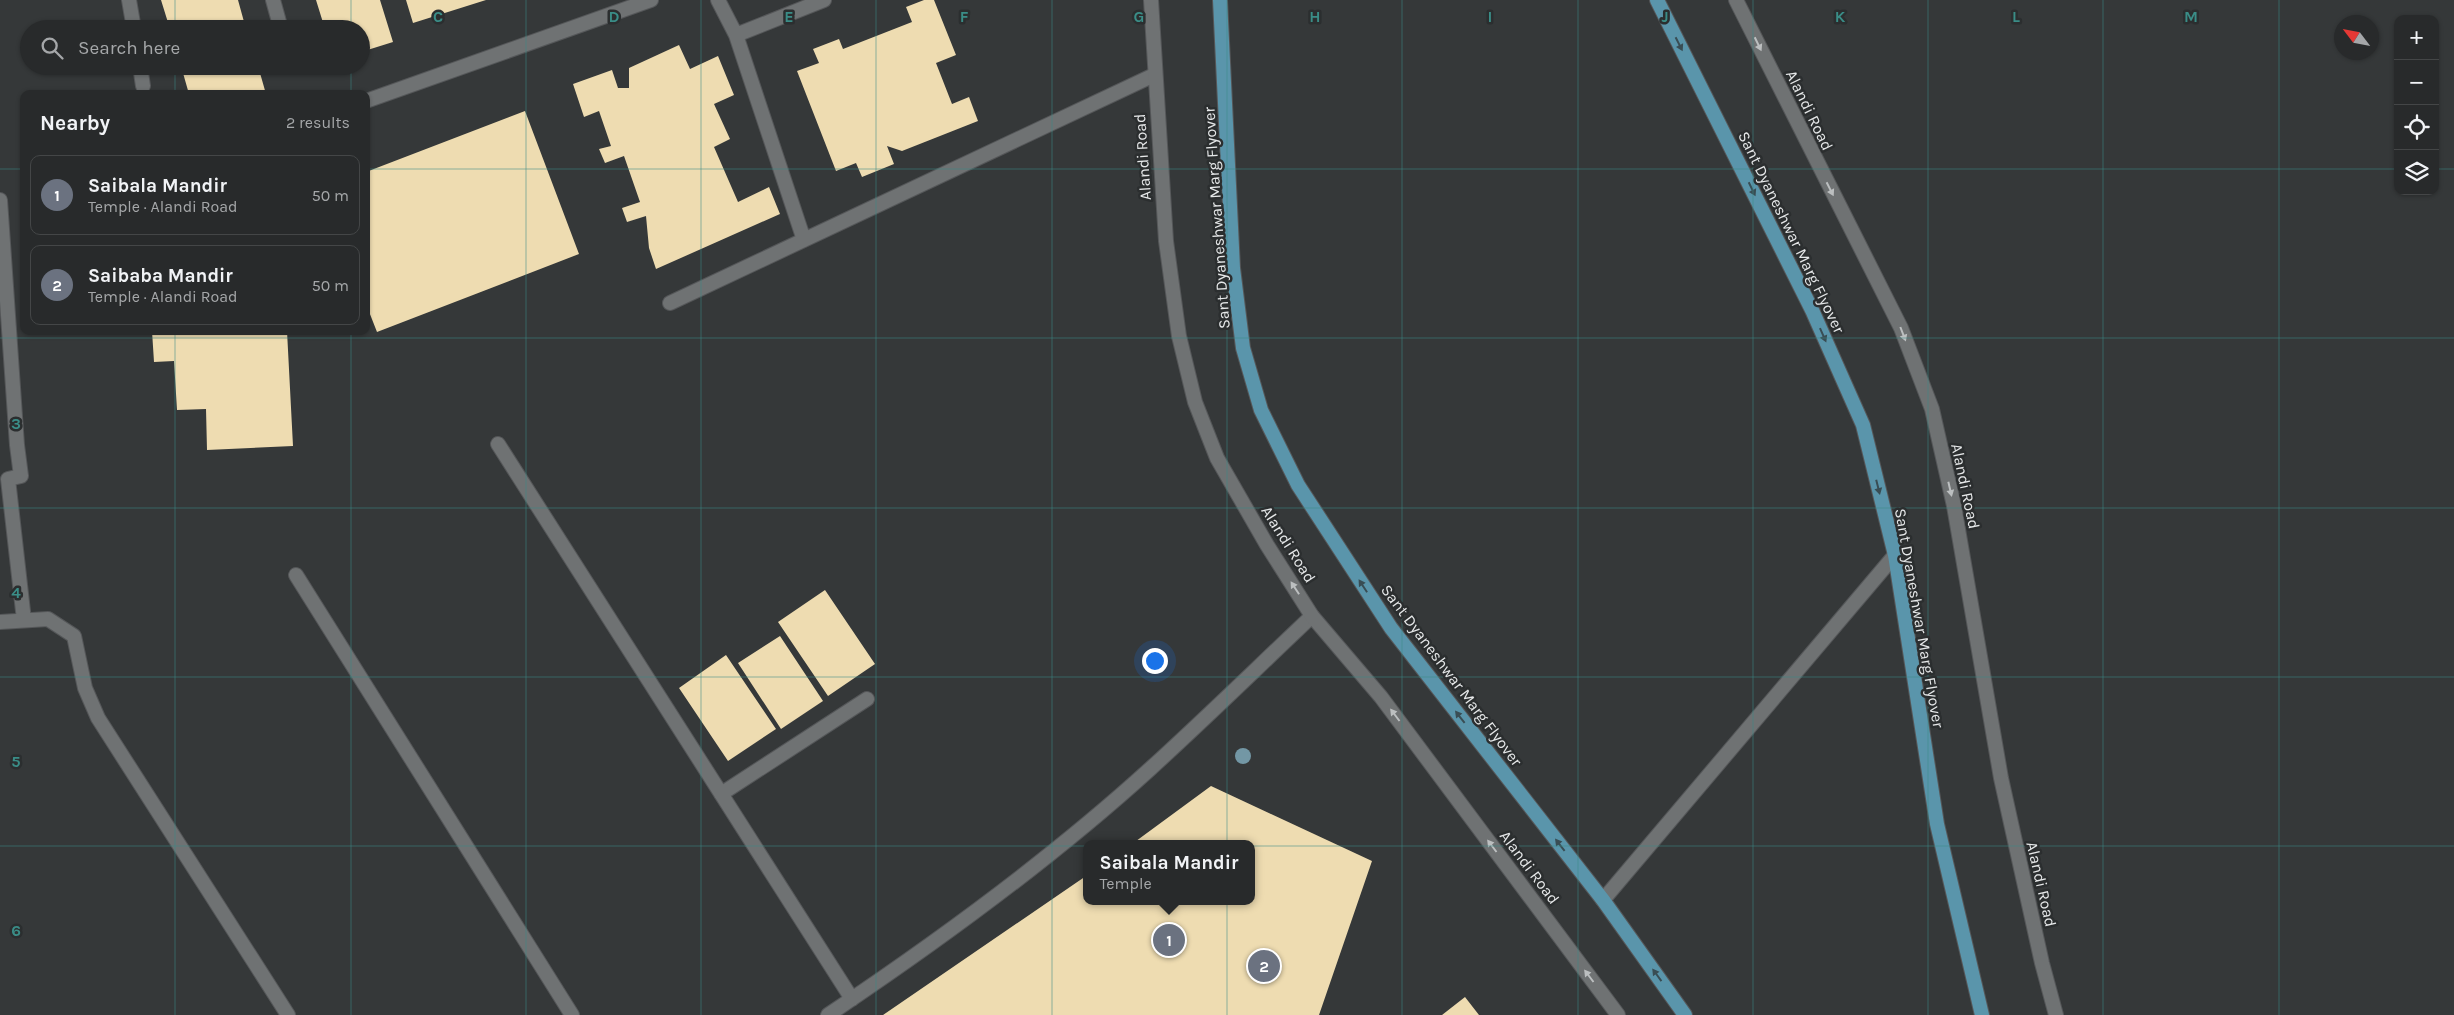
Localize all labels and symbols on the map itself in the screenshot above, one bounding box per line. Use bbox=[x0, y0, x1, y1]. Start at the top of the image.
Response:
text: C bbox=[433, 7, 443, 26]
text: D bbox=[609, 7, 620, 26]
text: E bbox=[784, 7, 794, 26]
text: F bbox=[960, 7, 969, 26]
text: G bbox=[1134, 7, 1144, 26]
text: H bbox=[1309, 7, 1321, 26]
text: I bbox=[1488, 7, 1492, 26]
text: J bbox=[1661, 7, 1669, 26]
text: K bbox=[1835, 7, 1846, 26]
text: L bbox=[2012, 7, 2020, 26]
text: M bbox=[2184, 7, 2198, 26]
north arrow bbox=[2334, 15, 2379, 60]
one-way arrow bbox=[1675, 36, 1683, 51]
one-way arrow bbox=[1754, 37, 1762, 51]
street label: Alandi Road bbox=[1782, 67, 1837, 153]
street label: Sant Dyaneshwar Marg Flyover bbox=[1199, 106, 1234, 330]
street label: Alandi Road bbox=[1130, 113, 1155, 201]
street label: Sant Dyaneshwar Marg Flyover bbox=[1734, 128, 1849, 337]
one-way arrow bbox=[1748, 182, 1756, 196]
one-way arrow bbox=[1827, 182, 1835, 196]
one-way arrow bbox=[1900, 327, 1908, 341]
one-way arrow bbox=[1819, 328, 1827, 342]
text: 3 bbox=[11, 414, 21, 433]
street label: Alandi Road bbox=[1947, 442, 1984, 531]
one-way arrow bbox=[1874, 480, 1882, 495]
one-way arrow bbox=[1946, 482, 1954, 497]
street label: Alandi Road bbox=[1257, 502, 1320, 586]
street label: Sant Dyaneshwar Marg Flyover bbox=[1891, 507, 1948, 730]
one-way arrow bbox=[1359, 580, 1368, 593]
one-way arrow bbox=[1290, 581, 1299, 594]
street label: Sant Dyaneshwar Marg Flyover bbox=[1377, 581, 1526, 770]
text: 4 bbox=[11, 583, 21, 602]
your location bbox=[1142, 648, 1168, 674]
one-way arrow bbox=[1389, 709, 1400, 722]
one-way arrow bbox=[1455, 711, 1466, 724]
text: 5 bbox=[11, 752, 21, 771]
street label: Alandi Road bbox=[1496, 827, 1563, 908]
one-way arrow bbox=[1555, 839, 1566, 852]
one-way arrow bbox=[1486, 840, 1497, 853]
street label: Alandi Road bbox=[2022, 840, 2061, 929]
text: 6 bbox=[11, 921, 21, 940]
pin: 1 bbox=[1153, 921, 1185, 959]
pin: 2 bbox=[1248, 947, 1280, 985]
one-way arrow bbox=[1584, 969, 1594, 983]
one-way arrow bbox=[1652, 969, 1662, 982]

